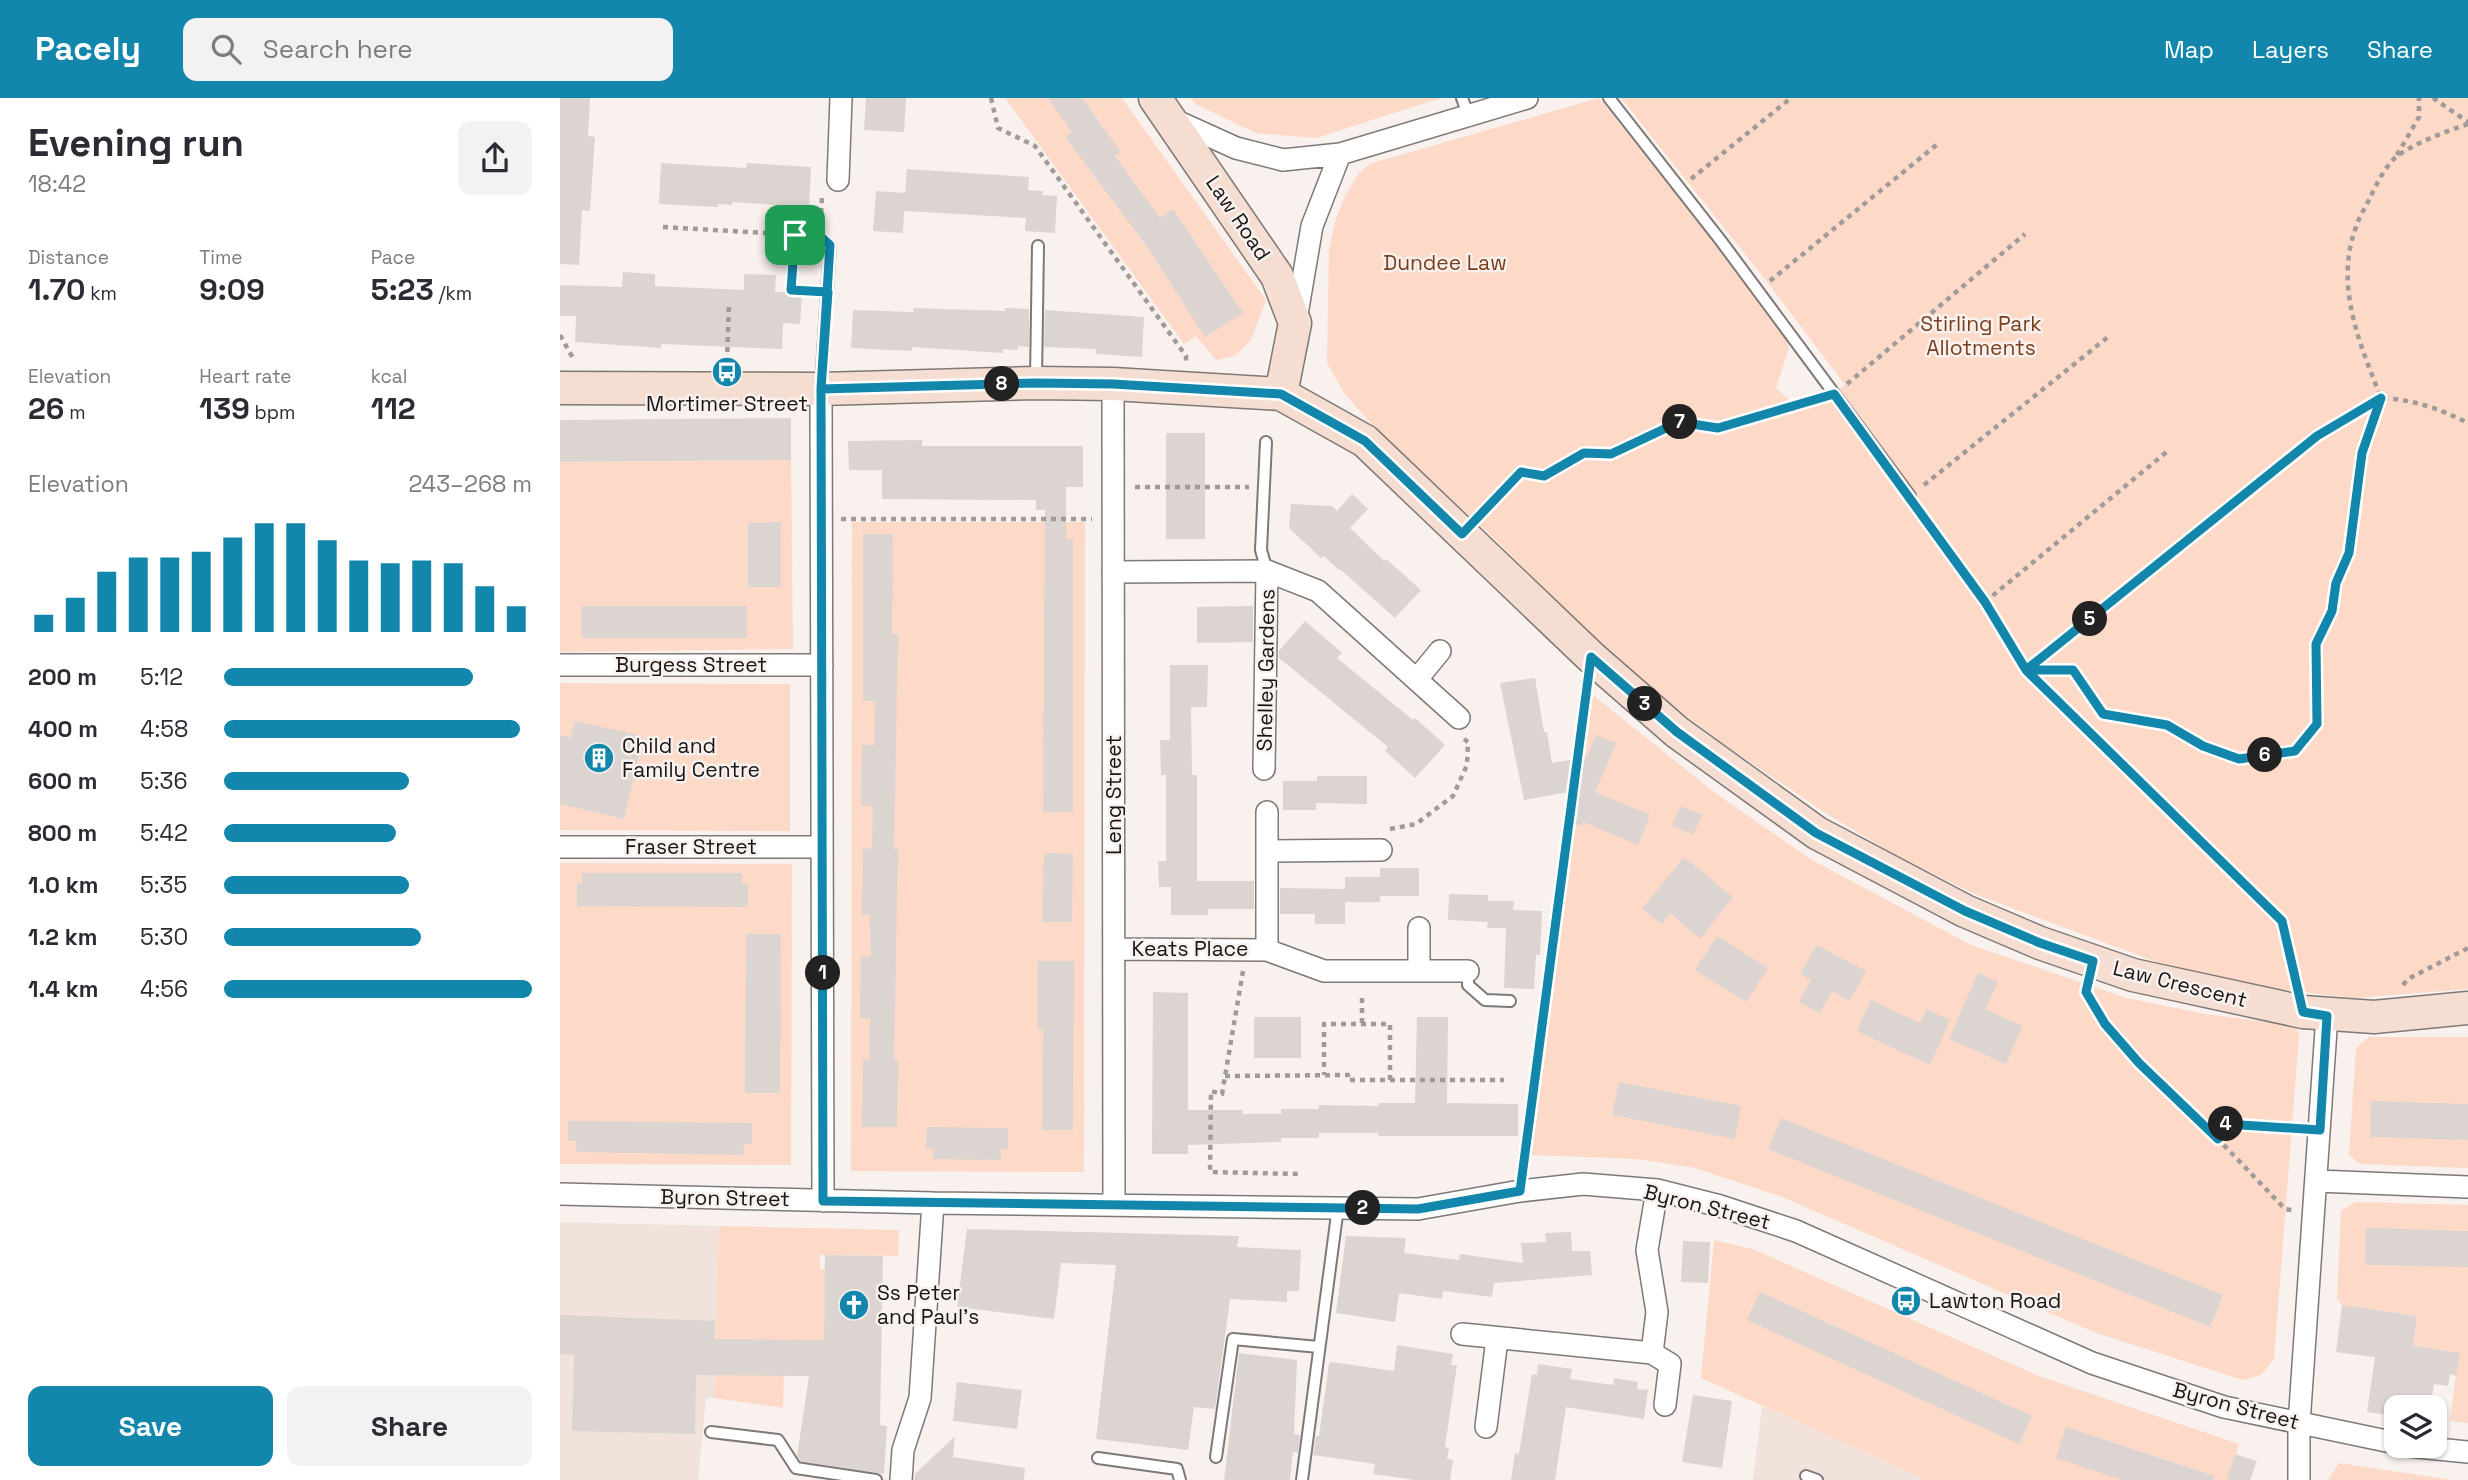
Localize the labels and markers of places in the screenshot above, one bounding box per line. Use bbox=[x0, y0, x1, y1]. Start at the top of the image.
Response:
pin bbox=[765, 205, 825, 265]
bus stop icon: Mortimer Street bbox=[710, 355, 744, 389]
pin: 8 bbox=[984, 366, 1020, 402]
place label: Mortimer Street bbox=[646, 390, 808, 417]
pin: 7 bbox=[1662, 404, 1698, 440]
pin: 5 bbox=[2072, 602, 2108, 636]
pin: 3 bbox=[1628, 686, 1662, 722]
place label: Child and Family Centre bbox=[622, 732, 760, 783]
pin: 6 bbox=[2248, 738, 2282, 772]
building icon: Child and Family Centre bbox=[582, 741, 616, 775]
pin: 1 bbox=[806, 956, 840, 990]
pin: 4 bbox=[2208, 1107, 2244, 1142]
pin: 2 bbox=[1346, 1190, 1380, 1226]
place label: Ss Peter and Paul's bbox=[877, 1279, 979, 1330]
bus stop icon: Lawton Road bbox=[1889, 1284, 1923, 1318]
place label: Lawton Road bbox=[1929, 1287, 2061, 1314]
church icon: Ss Peter and Paul's bbox=[837, 1288, 871, 1322]

